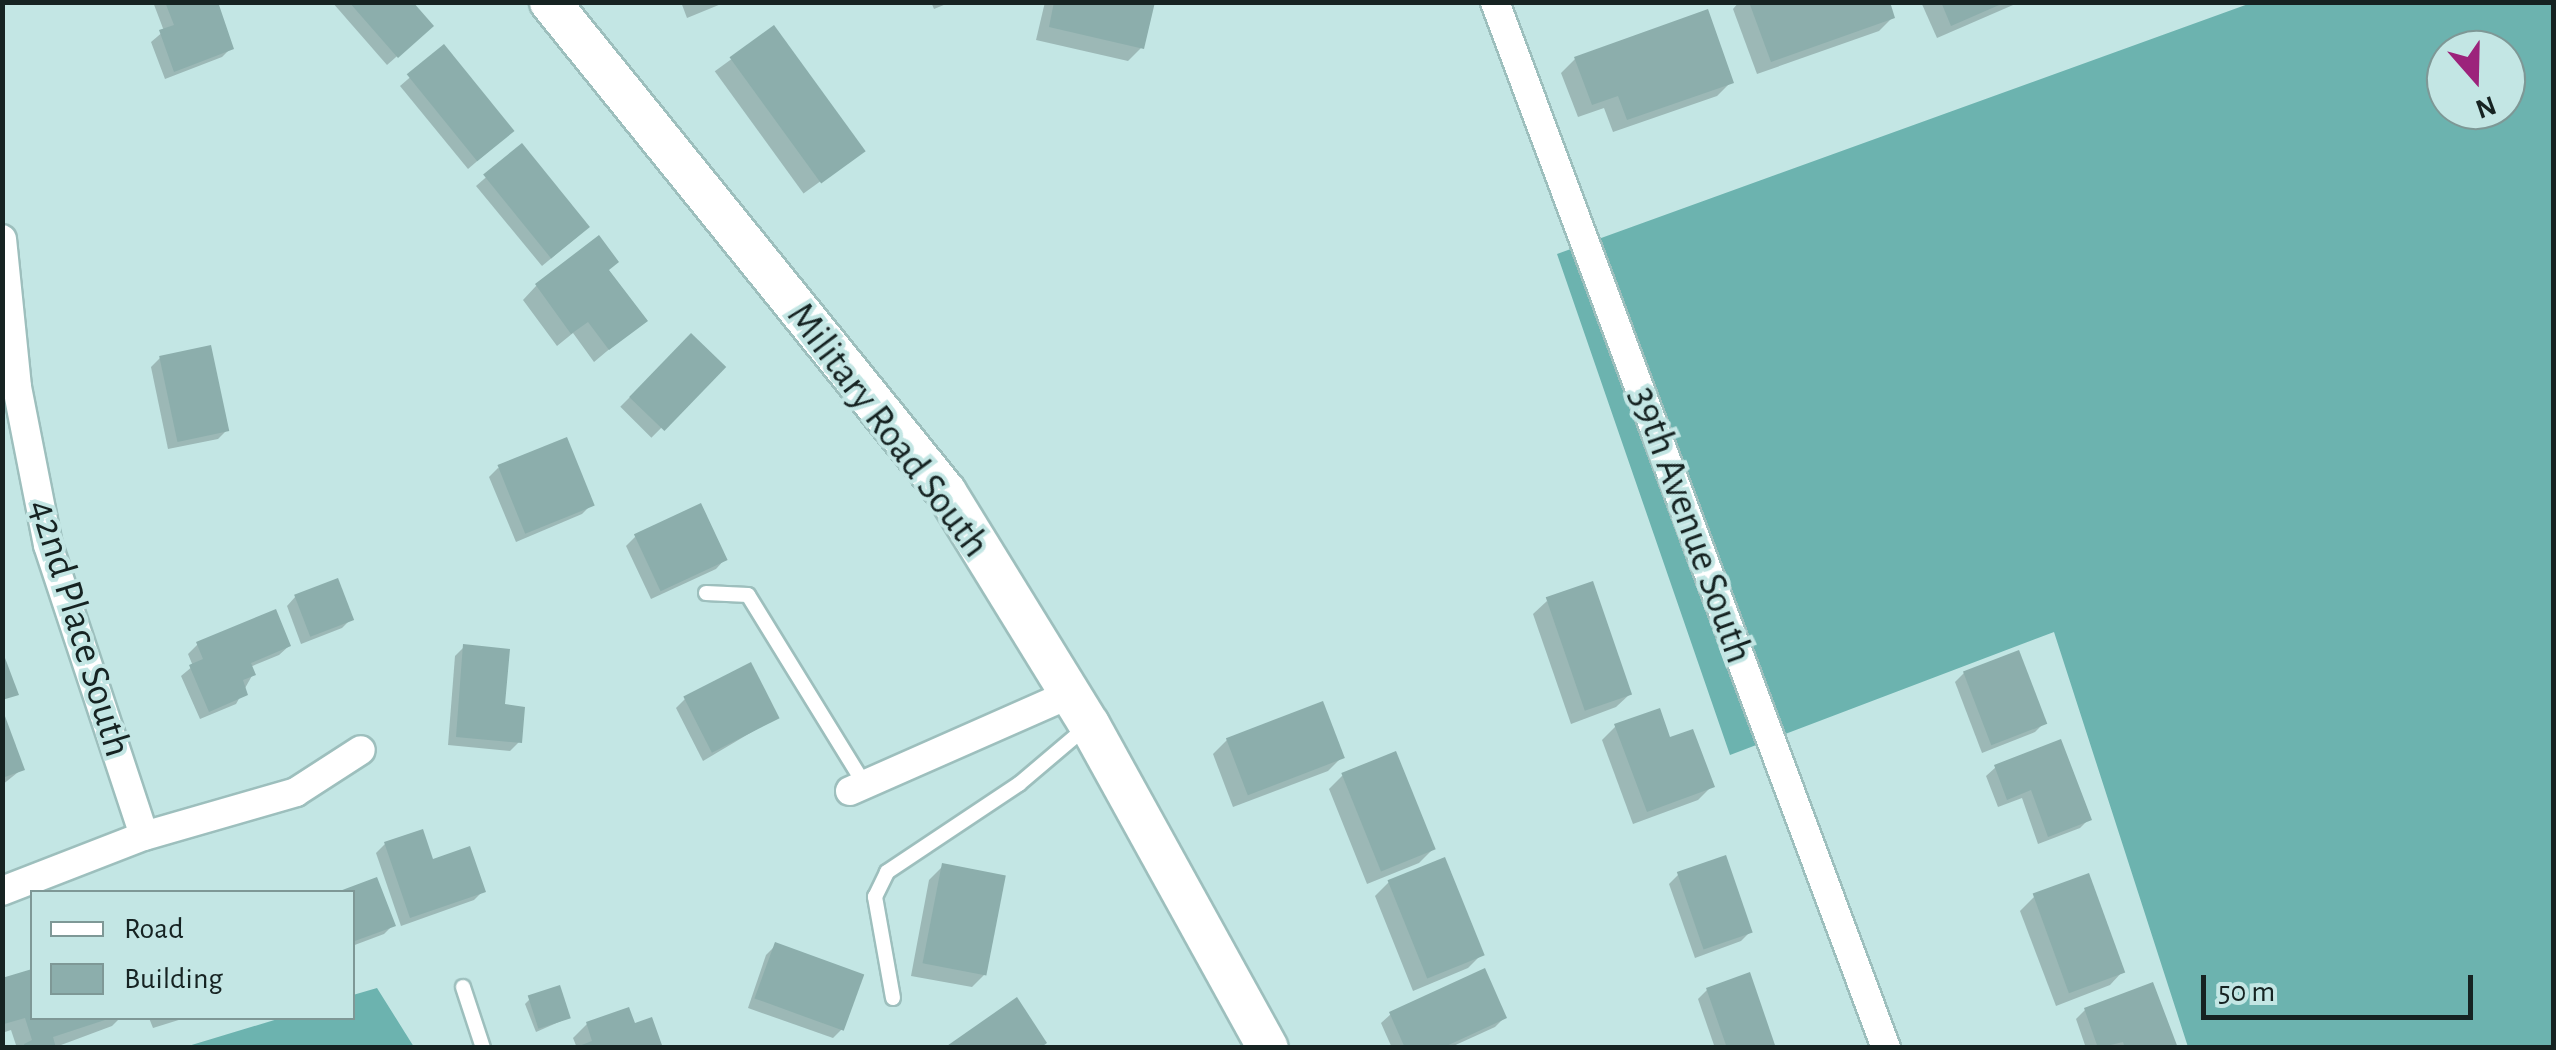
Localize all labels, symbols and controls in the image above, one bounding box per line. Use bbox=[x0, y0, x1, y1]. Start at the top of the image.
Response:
north arrow bbox=[2426, 30, 2526, 130]
text: N bbox=[2472, 90, 2500, 123]
street label: Military Road South bbox=[777, 293, 999, 567]
street label: 39th Avenue South bbox=[1619, 380, 1763, 670]
street label: 42nd Place South bbox=[18, 493, 142, 763]
legend bbox=[30, 890, 355, 1020]
text: Road bbox=[124, 914, 184, 944]
scale bar bbox=[2206, 955, 2478, 1017]
text: Building bbox=[124, 964, 223, 994]
text: 50 m bbox=[2218, 977, 2275, 1007]

